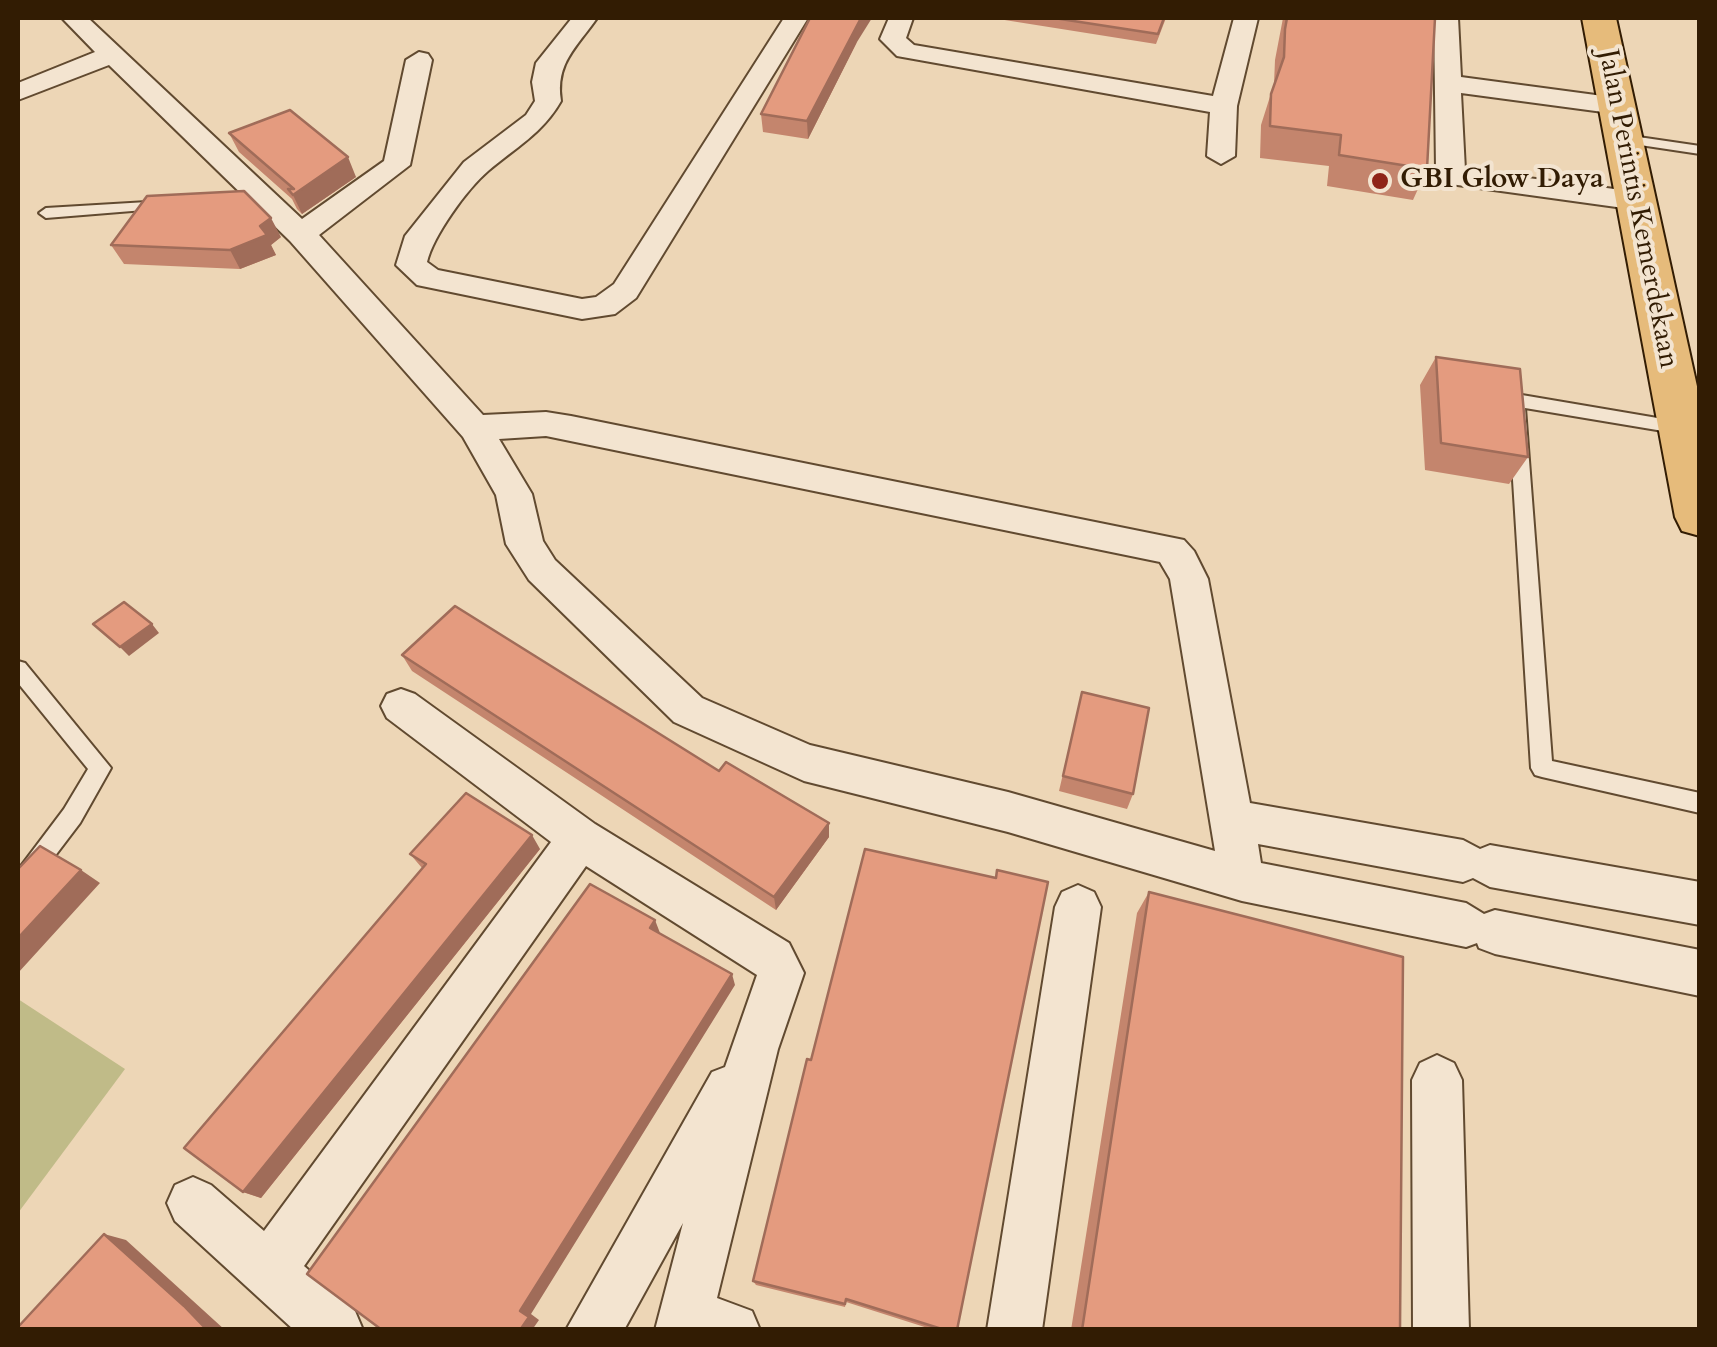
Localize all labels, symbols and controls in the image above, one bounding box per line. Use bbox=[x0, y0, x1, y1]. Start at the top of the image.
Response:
street label: Jalan Perintis Kemerdekaan bbox=[1590, 47, 1684, 371]
place label: GBI Glow Daya bbox=[1400, 164, 1604, 198]
marker: GBI Glow Daya bbox=[1369, 170, 1391, 192]

